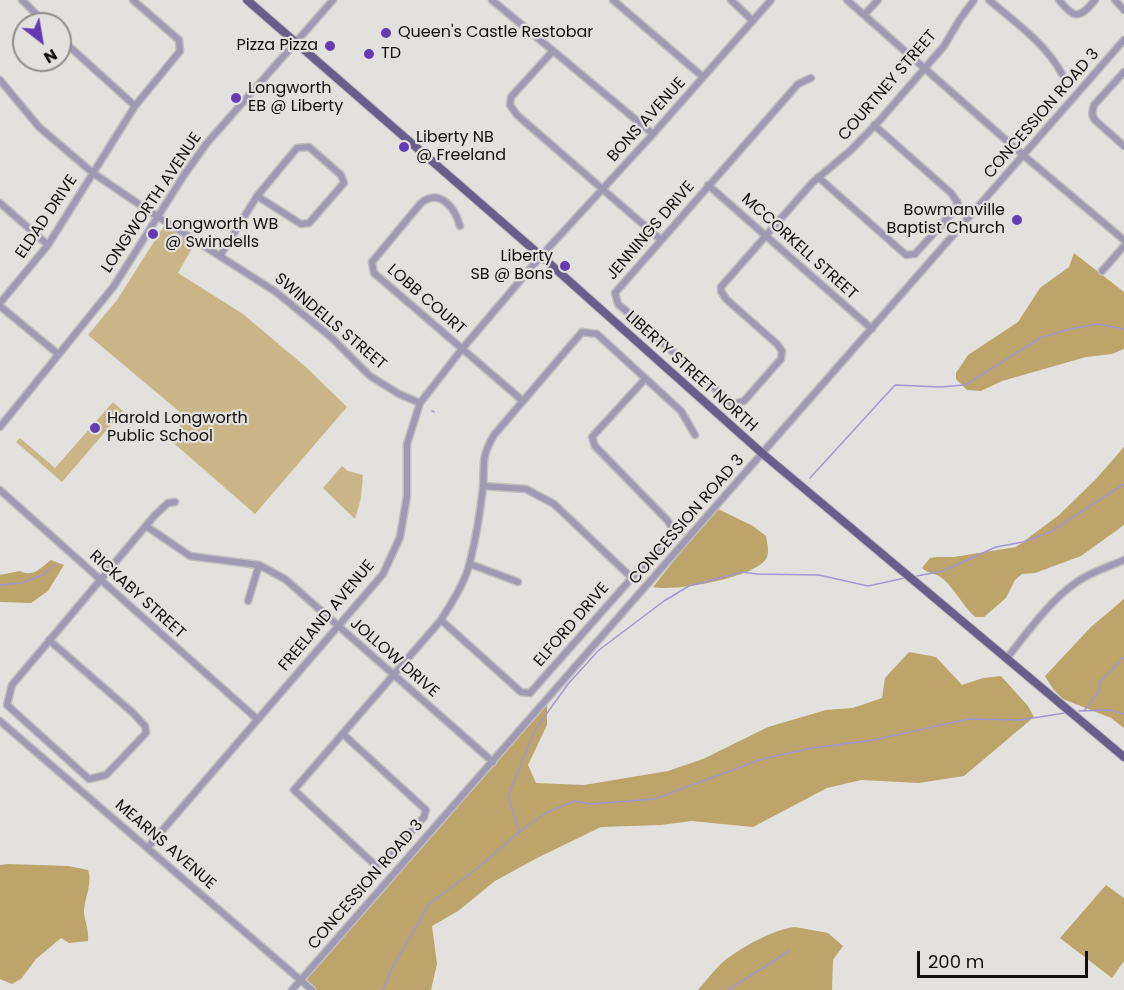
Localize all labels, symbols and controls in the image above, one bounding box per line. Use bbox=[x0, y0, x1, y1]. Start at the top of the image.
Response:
north arrow bbox=[12, 12, 72, 72]
place label: Queen's Castle Restobar bbox=[398, 23, 593, 43]
marker: Queen's Castle Restobar bbox=[379, 26, 393, 40]
street label: COURTNEY STREET bbox=[835, 27, 941, 145]
place label: Pizza Pizza bbox=[237, 36, 318, 56]
marker: Pizza Pizza bbox=[323, 39, 337, 53]
text: N bbox=[39, 43, 62, 69]
place label: TD bbox=[381, 44, 401, 64]
street label: CONCESSION ROAD 3 bbox=[980, 45, 1104, 183]
marker: TD bbox=[362, 47, 376, 61]
street label: BONS AVENUE bbox=[604, 74, 690, 166]
place label: Longworth EB @ Liberty bbox=[248, 79, 343, 117]
marker: Longworth EB @ Liberty bbox=[229, 91, 243, 105]
place label: Liberty NB @ Freeland bbox=[416, 128, 506, 166]
street label: LONGWORTH AVENUE bbox=[98, 129, 206, 277]
marker: Liberty NB @ Freeland bbox=[397, 140, 411, 154]
street label: ELDAD DRIVE bbox=[12, 172, 82, 262]
street label: JENNINGS DRIVE bbox=[603, 178, 699, 284]
street label: MCCORKELL STREET bbox=[737, 190, 861, 304]
place label: Bowmanville Baptist Church bbox=[887, 201, 1005, 239]
marker: Bowmanville Baptist Church bbox=[1010, 213, 1024, 227]
place label: Longworth WB @ Swindells bbox=[165, 215, 278, 253]
marker: Longworth WB @ Swindells bbox=[146, 227, 160, 241]
place label: Liberty SB @ Bons bbox=[470, 247, 553, 285]
marker: Liberty SB @ Bons bbox=[558, 259, 572, 273]
street label: LOBB COURT bbox=[383, 261, 469, 339]
street label: SWINDELLS STREET bbox=[270, 270, 390, 374]
street label: LIBERTY STREET NORTH bbox=[621, 308, 761, 436]
place label: Harold Longworth Public School bbox=[107, 409, 248, 447]
marker: Harold Longworth Public School bbox=[88, 421, 102, 435]
street label: CONCESSION ROAD 3 bbox=[625, 451, 749, 589]
street label: RICKABY STREET bbox=[85, 547, 189, 643]
street label: FREELAND AVENUE bbox=[275, 557, 379, 675]
street label: ELFORD DRIVE bbox=[530, 579, 614, 671]
street label: JOLLOW DRIVE bbox=[346, 614, 442, 702]
street label: MEARNS AVENUE bbox=[111, 796, 219, 894]
street label: CONCESSION ROAD 3 bbox=[304, 816, 428, 954]
scale bar bbox=[920, 939, 1091, 977]
text: 200 m bbox=[928, 949, 984, 974]

